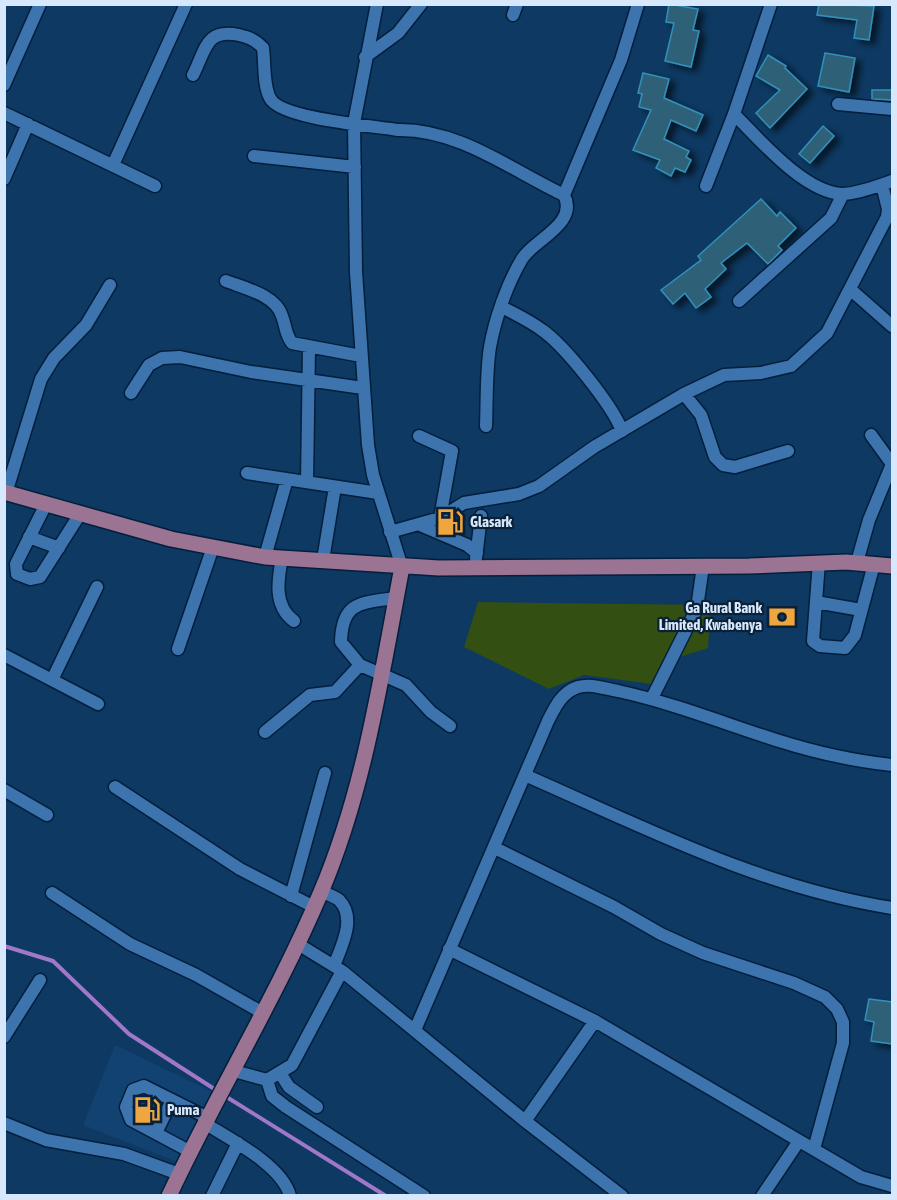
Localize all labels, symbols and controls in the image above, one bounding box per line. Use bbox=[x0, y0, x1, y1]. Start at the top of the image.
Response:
fuel station icon: Glasark bbox=[435, 507, 465, 537]
place label: Glasark bbox=[470, 513, 513, 530]
place label: Ga Rural Bank Limited, Kwabenya bbox=[659, 599, 762, 633]
bank icon: Ga Rural Bank Limited, Kwabenya bbox=[767, 602, 797, 632]
fuel station icon: Puma bbox=[132, 1095, 162, 1125]
place label: Puma bbox=[167, 1101, 199, 1118]

